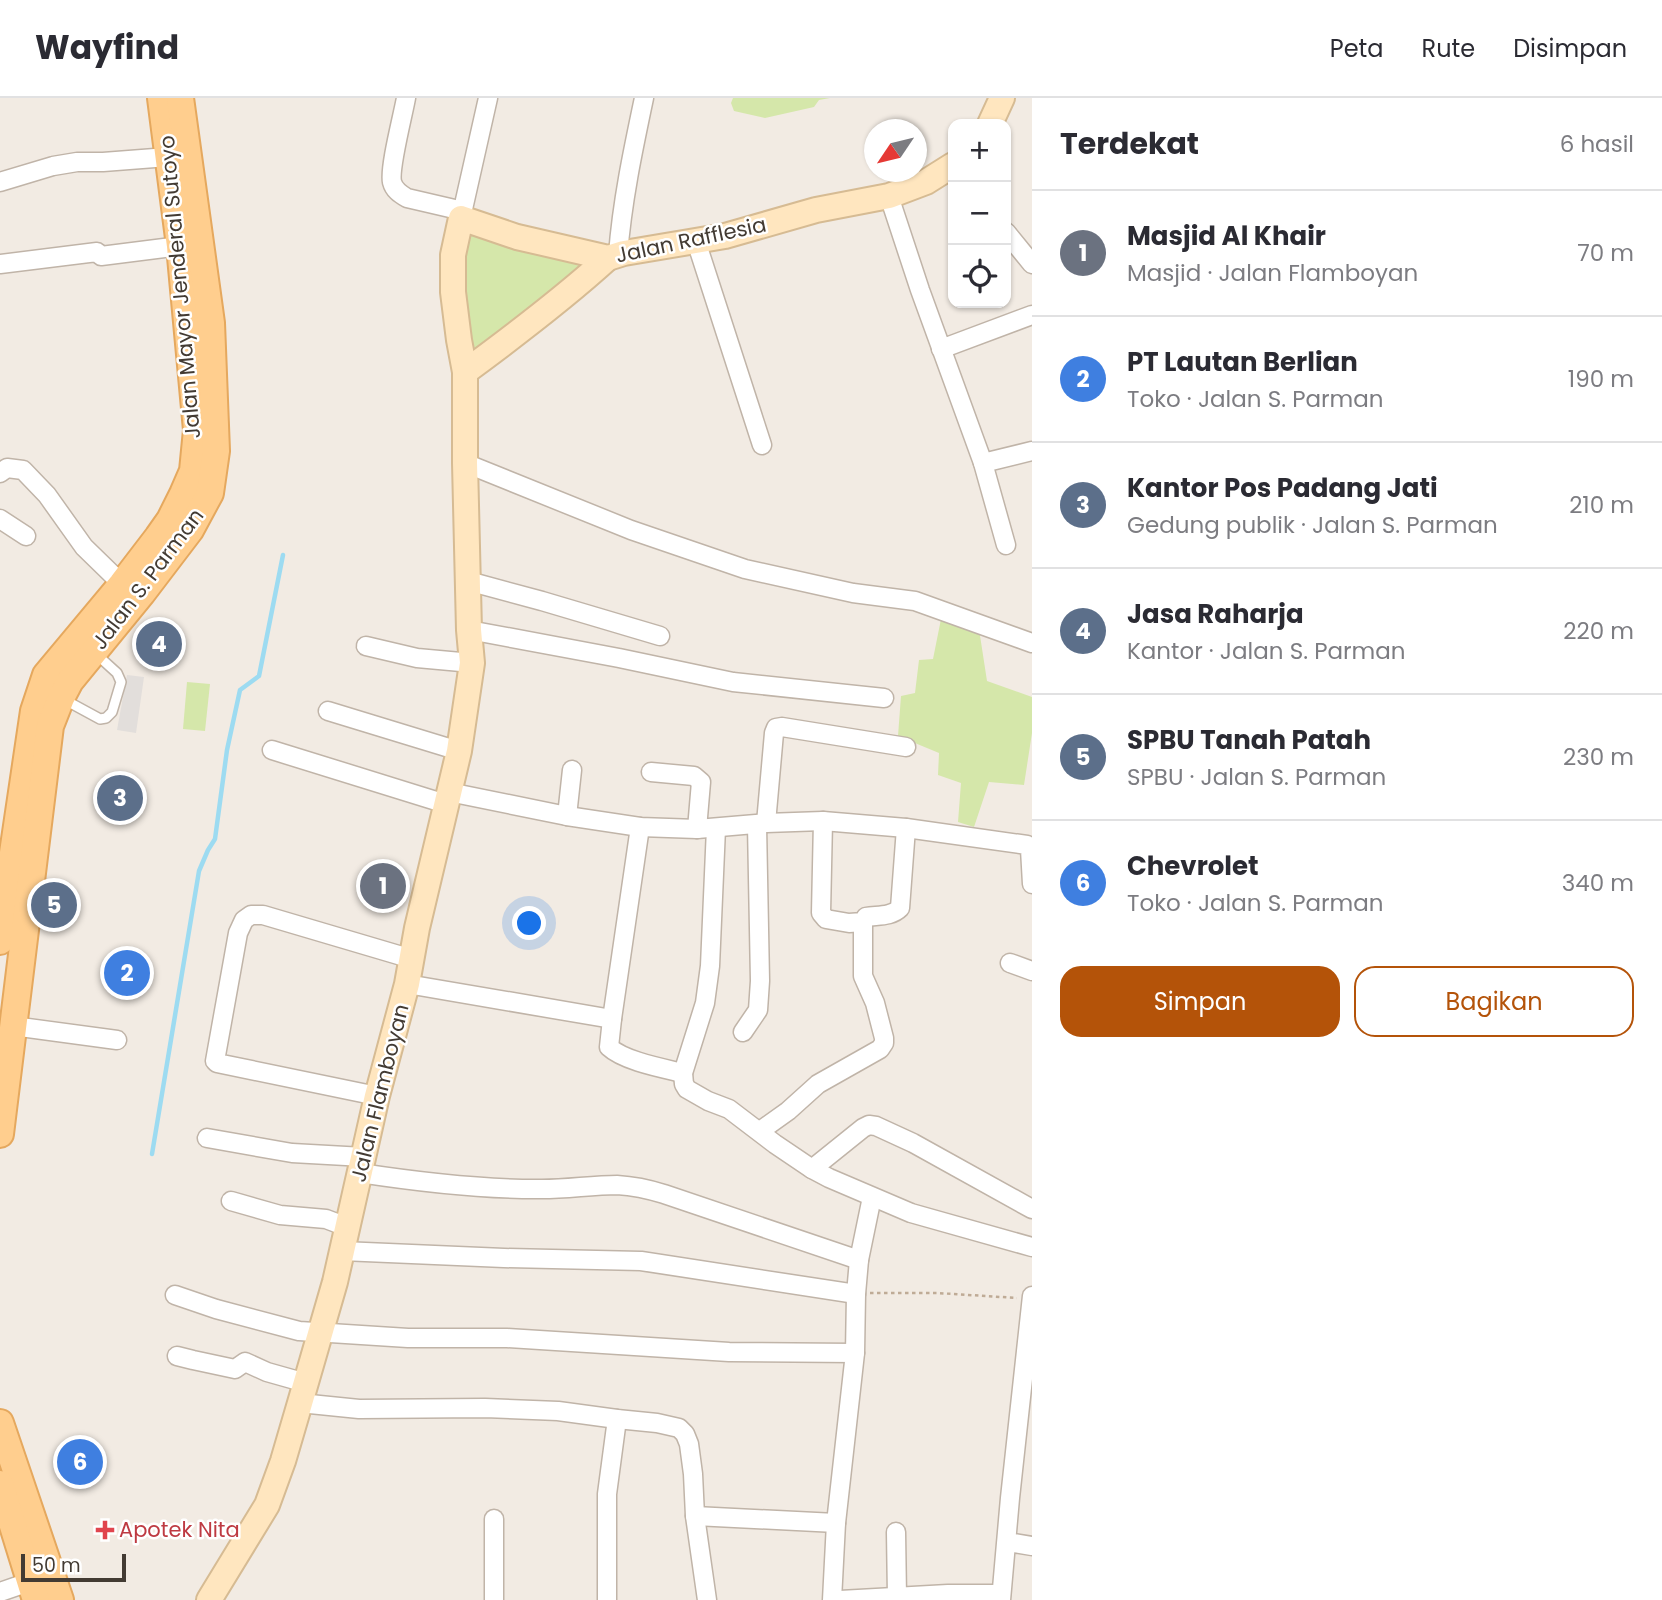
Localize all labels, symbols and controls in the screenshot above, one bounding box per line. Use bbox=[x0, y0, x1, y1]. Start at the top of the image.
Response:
text: Wayfind bbox=[35, 24, 179, 71]
text: Peta bbox=[1330, 32, 1384, 65]
text: Rute bbox=[1422, 32, 1475, 65]
text: Disimpan bbox=[1513, 32, 1627, 65]
north arrow bbox=[864, 119, 927, 182]
map controls bbox=[948, 119, 1011, 308]
button: + bbox=[948, 119, 1011, 182]
text: Terdekat bbox=[1060, 122, 1199, 165]
text: 6 hasil bbox=[1560, 128, 1634, 160]
street label: Jalan Mayor Jenderal Sutoyo bbox=[152, 134, 207, 440]
button: − bbox=[948, 182, 1011, 245]
street label: Jalan Rafflesia bbox=[613, 209, 769, 270]
text: Masjid Al Khair bbox=[1127, 218, 1326, 254]
text: 1 bbox=[1079, 237, 1087, 269]
text: 70 m bbox=[1577, 237, 1634, 269]
button: locate bbox=[948, 245, 1011, 308]
text: Masjid · Jalan Flamboyan bbox=[1127, 257, 1418, 289]
text: PT Lautan Berlian bbox=[1127, 344, 1358, 380]
text: 2 bbox=[1076, 363, 1090, 395]
text: 190 m bbox=[1568, 363, 1634, 395]
text: Toko · Jalan S. Parman bbox=[1127, 383, 1384, 415]
text: Kantor Pos Padang Jati bbox=[1127, 470, 1438, 506]
text: 3 bbox=[1076, 489, 1090, 521]
text: 210 m bbox=[1569, 489, 1634, 521]
street label: Jalan S. Parman bbox=[85, 502, 210, 655]
text: Gedung publik · Jalan S. Parman bbox=[1127, 509, 1498, 541]
text: Jasa Raharja bbox=[1127, 596, 1304, 632]
text: 4 bbox=[1075, 615, 1091, 647]
text: 220 m bbox=[1563, 615, 1634, 647]
pin: 4 bbox=[136, 618, 182, 670]
text: Kantor · Jalan S. Parman bbox=[1127, 635, 1406, 667]
text: SPBU Tanah Patah bbox=[1127, 722, 1371, 758]
text: 5 bbox=[1076, 741, 1090, 773]
text: 230 m bbox=[1563, 741, 1634, 773]
text: SPBU · Jalan S. Parman bbox=[1127, 761, 1386, 793]
pin: 3 bbox=[97, 772, 143, 824]
text: Chevrolet bbox=[1127, 848, 1259, 884]
pin: 1 bbox=[360, 860, 406, 912]
text: 6 bbox=[1076, 867, 1090, 899]
text: 340 m bbox=[1562, 867, 1634, 899]
pin: 5 bbox=[31, 879, 77, 931]
text: Toko · Jalan S. Parman bbox=[1127, 887, 1384, 919]
your location bbox=[512, 906, 546, 940]
pin: 2 bbox=[104, 947, 150, 999]
button: Simpan bbox=[1060, 966, 1340, 1037]
button: Bagikan bbox=[1354, 966, 1634, 1037]
street label: Jalan Flamboyan bbox=[343, 1001, 416, 1185]
pin: 6 bbox=[57, 1436, 103, 1488]
place label: Apotek Nita bbox=[119, 1515, 240, 1544]
marker: Apotek Nita bbox=[97, 1522, 113, 1538]
scale bar bbox=[21, 1551, 126, 1583]
text: 50 m bbox=[32, 1552, 81, 1579]

